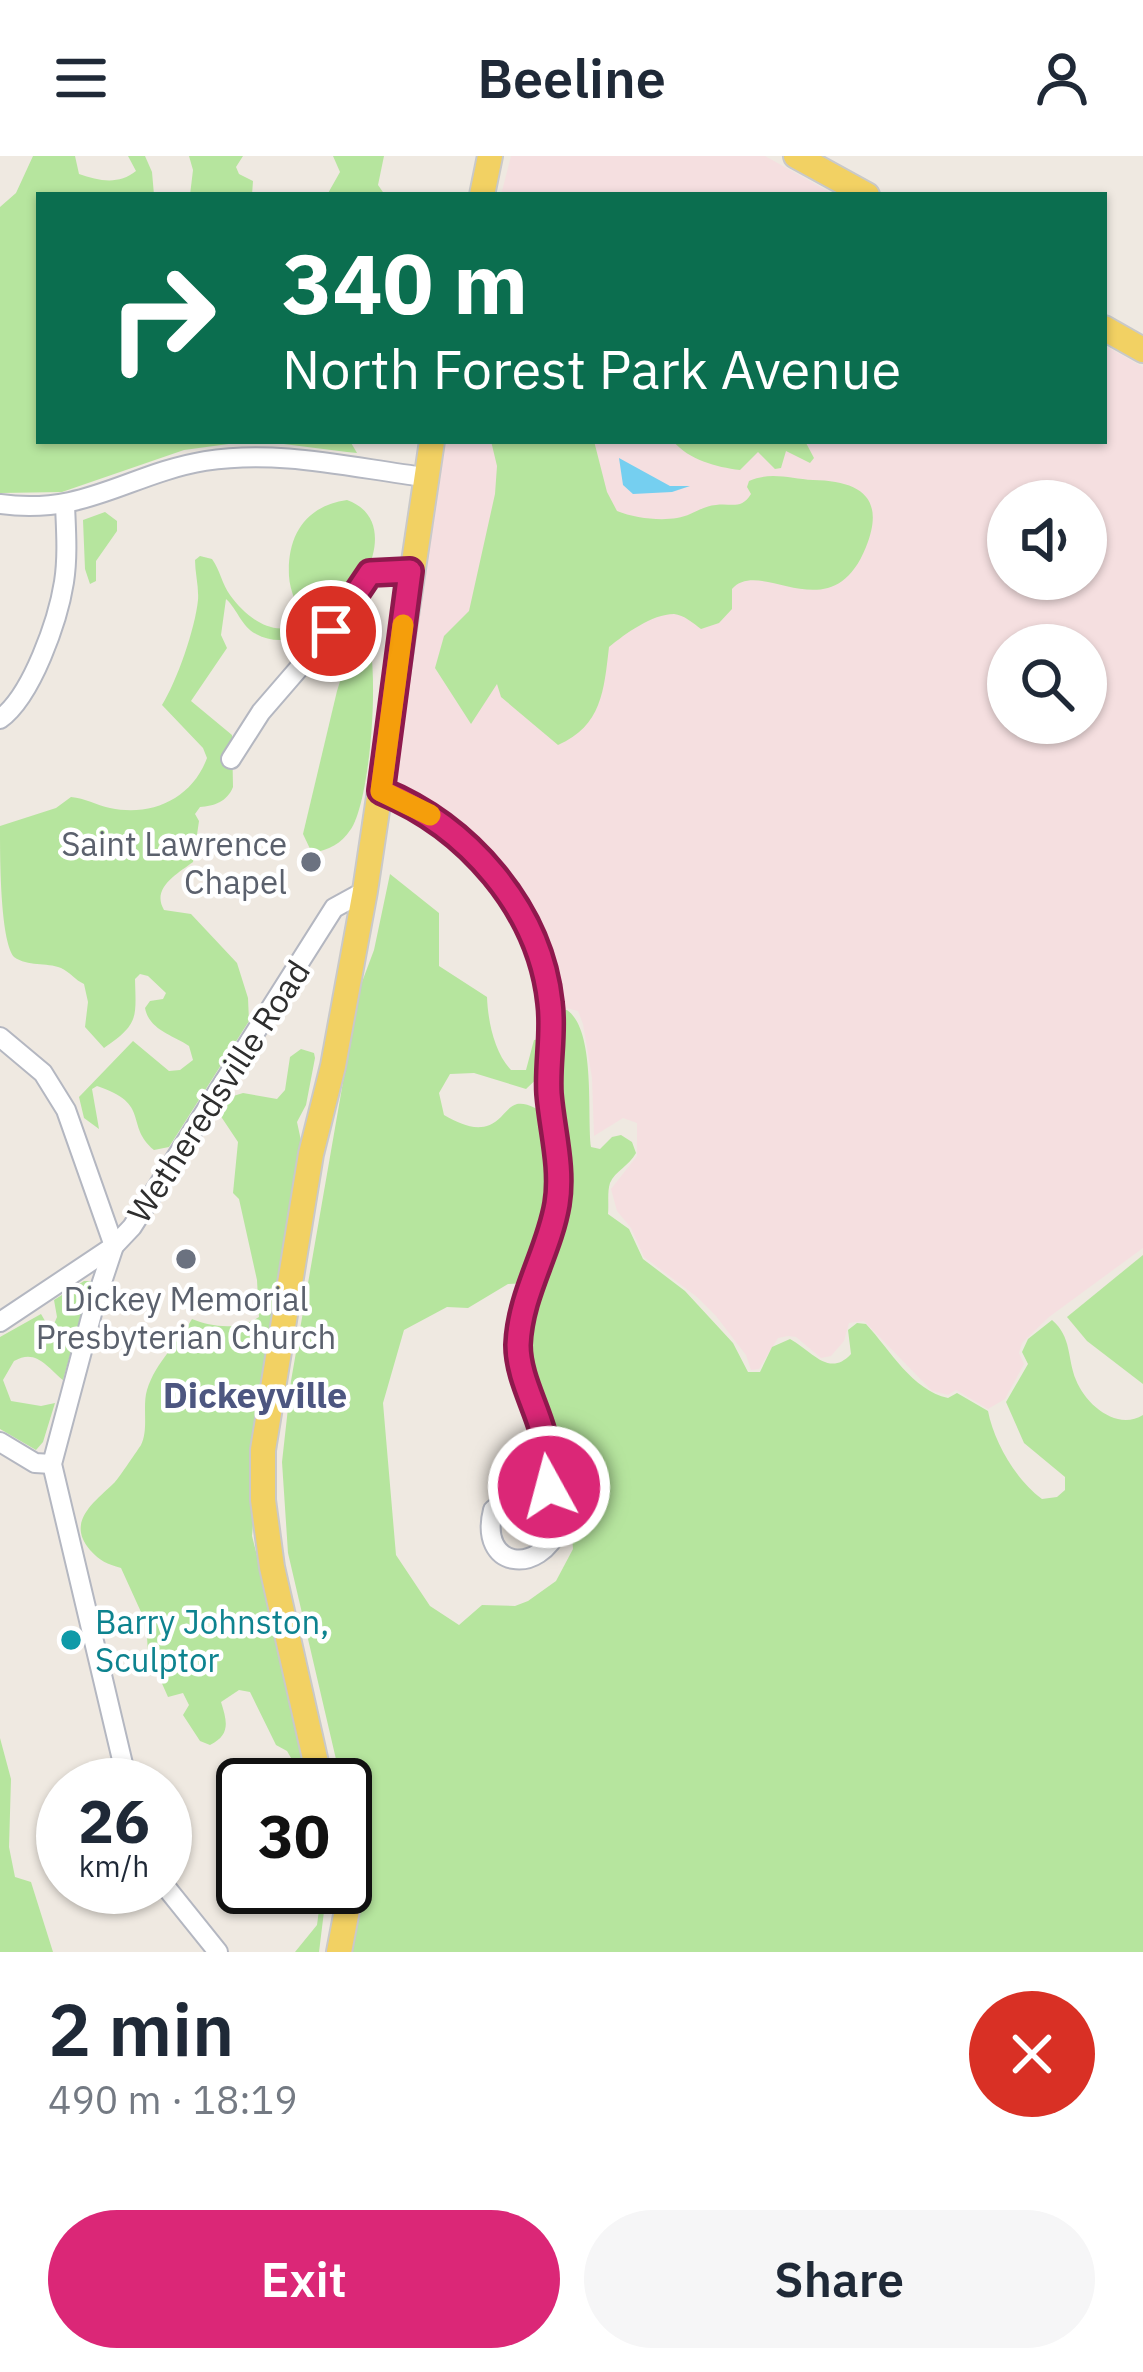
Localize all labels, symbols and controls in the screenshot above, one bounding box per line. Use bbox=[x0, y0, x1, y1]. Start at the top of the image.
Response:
text: Beeline bbox=[477, 43, 666, 113]
icon: menu bbox=[48, 45, 114, 111]
icon: person bbox=[1029, 45, 1095, 111]
text: 340 m bbox=[282, 228, 528, 337]
icon: right bbox=[84, 240, 240, 396]
text: North Forest Park Avenue bbox=[282, 334, 901, 404]
map controls bbox=[987, 480, 1107, 744]
button: sound bbox=[987, 480, 1107, 600]
pin bbox=[280, 580, 382, 682]
icon: arrive bbox=[298, 598, 364, 664]
button: search bbox=[987, 624, 1107, 744]
place label: Saint Lawrence Chapel bbox=[61, 822, 287, 903]
marker: Saint Lawrence Chapel bbox=[298, 849, 324, 875]
street label: Wetheredsville Road bbox=[117, 952, 319, 1230]
marker: Dickey Memorial Presbyterian Church bbox=[173, 1246, 199, 1272]
place label: Dickey Memorial Presbyterian Church bbox=[36, 1277, 336, 1358]
district label: Dickeyville bbox=[163, 1371, 347, 1418]
position arrow bbox=[486, 1424, 612, 1550]
place label: Barry Johnston, Sculptor bbox=[95, 1600, 329, 1681]
marker: Barry Johnston, Sculptor bbox=[58, 1627, 84, 1653]
speed limit sign: 30 bbox=[216, 1758, 372, 1914]
text: 26 bbox=[78, 1781, 150, 1860]
text: km/h bbox=[79, 1846, 149, 1885]
text: 2 min bbox=[48, 1982, 234, 2076]
button: close bbox=[969, 1991, 1095, 2117]
text: 490 m · 18:19 bbox=[48, 2074, 298, 2125]
button: Exit bbox=[48, 2210, 560, 2348]
button: Share bbox=[584, 2210, 1095, 2348]

